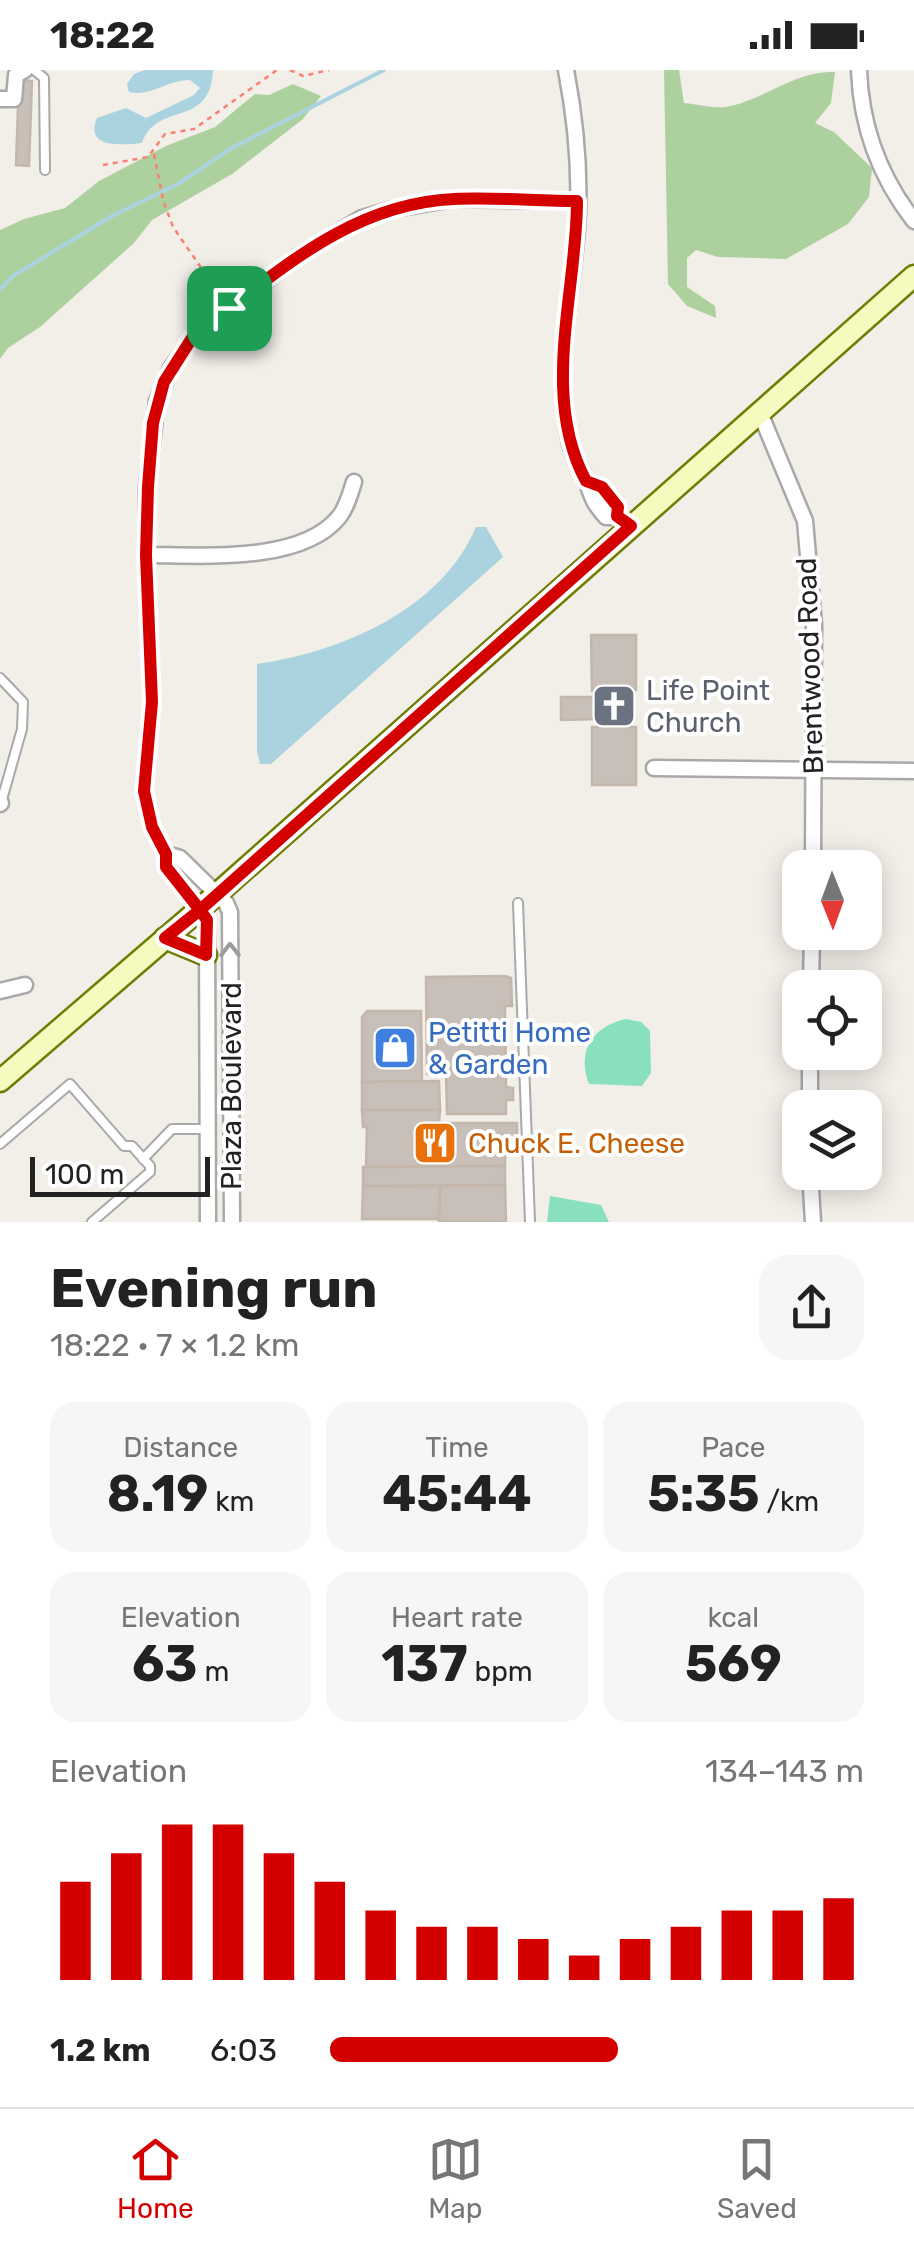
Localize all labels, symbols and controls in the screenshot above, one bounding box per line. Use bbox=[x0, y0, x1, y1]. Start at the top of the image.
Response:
text: 18:22 bbox=[50, 12, 155, 58]
pin bbox=[187, 266, 272, 351]
icon: arrive bbox=[202, 281, 257, 336]
street label: Brentwood Road bbox=[790, 557, 830, 775]
place label: Life Point Church bbox=[646, 674, 770, 739]
church icon: Life Point Church bbox=[591, 683, 637, 729]
north arrow bbox=[782, 850, 882, 950]
map controls bbox=[782, 850, 882, 1190]
one-way arrow bbox=[219, 941, 241, 956]
button: locate bbox=[782, 970, 882, 1070]
street label: Plaza Boulevard bbox=[215, 982, 248, 1190]
place label: Petitti Home & Garden bbox=[428, 1016, 591, 1081]
shop icon: Petitti Home & Garden bbox=[372, 1025, 418, 1071]
button: layers bbox=[782, 1090, 882, 1190]
restaurant icon: Chuck E. Cheese bbox=[412, 1120, 458, 1166]
place label: Chuck E. Cheese bbox=[468, 1127, 685, 1160]
scale bar bbox=[30, 1152, 210, 1196]
text: 100 m bbox=[45, 1158, 124, 1191]
button: share bbox=[759, 1255, 864, 1360]
text: Evening run bbox=[50, 1256, 378, 1321]
text: 18:22 · 7 × 1.2 km bbox=[50, 1326, 299, 1364]
text: Distance bbox=[123, 1431, 238, 1464]
text: Time bbox=[425, 1431, 489, 1464]
text: Pace bbox=[701, 1431, 765, 1464]
text: 8.19 bbox=[107, 1464, 208, 1524]
text: 45:44 bbox=[382, 1464, 532, 1524]
text: 5:35 bbox=[647, 1464, 760, 1524]
text: km bbox=[208, 1485, 255, 1518]
text: /km bbox=[760, 1485, 819, 1518]
text: Elevation bbox=[121, 1601, 241, 1634]
text: Heart rate bbox=[391, 1601, 523, 1634]
text: kcal bbox=[708, 1601, 759, 1634]
text: 63 bbox=[132, 1634, 198, 1694]
text: 137 bbox=[381, 1634, 468, 1694]
text: 569 bbox=[685, 1634, 782, 1694]
text: m bbox=[198, 1655, 229, 1688]
text: bpm bbox=[468, 1655, 533, 1688]
text: Elevation bbox=[50, 1752, 187, 1790]
text: 134–143 m bbox=[705, 1752, 864, 1790]
text: 1.2 km bbox=[50, 2031, 151, 2069]
text: 6:03 bbox=[210, 2031, 277, 2069]
tab: Home bbox=[117, 2132, 194, 2225]
tab: Map bbox=[428, 2132, 483, 2225]
tab: Saved bbox=[717, 2132, 797, 2225]

